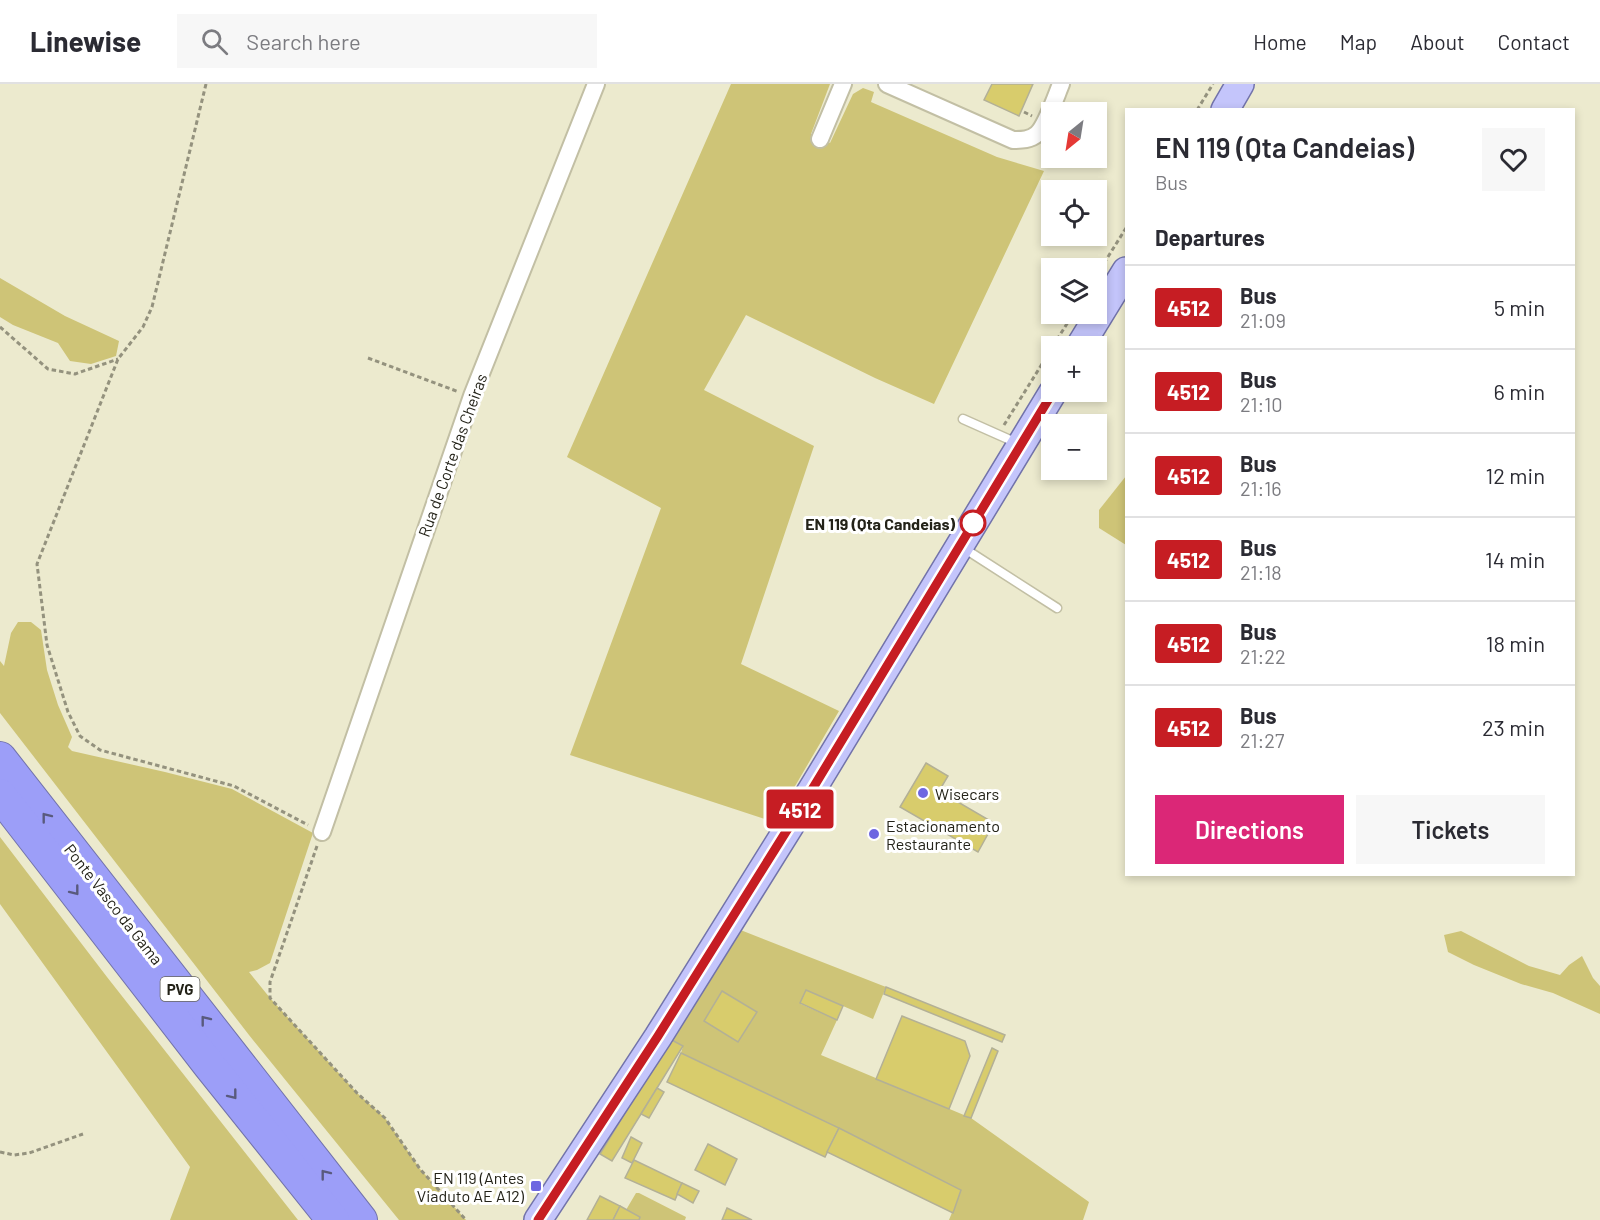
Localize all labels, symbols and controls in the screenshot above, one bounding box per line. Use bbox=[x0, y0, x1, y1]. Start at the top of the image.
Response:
search box bbox=[177, 14, 597, 68]
text: Linewise bbox=[30, 24, 141, 58]
icon: search bbox=[198, 25, 231, 58]
text: Search here bbox=[246, 28, 361, 54]
text: Home bbox=[1253, 29, 1307, 54]
text: Map bbox=[1340, 29, 1377, 54]
text: About bbox=[1410, 29, 1465, 54]
text: Contact bbox=[1498, 29, 1570, 54]
north arrow bbox=[1041, 102, 1107, 168]
map controls bbox=[1041, 102, 1107, 480]
button: heart bbox=[1482, 128, 1545, 191]
text: EN 119 (Qta Candeias) bbox=[1155, 130, 1414, 164]
text: Bus bbox=[1155, 170, 1188, 194]
button: locate bbox=[1041, 180, 1107, 246]
text: Departures bbox=[1155, 224, 1265, 250]
button: layers bbox=[1041, 258, 1107, 324]
text: Bus bbox=[1240, 282, 1277, 308]
text: 5 min bbox=[1494, 294, 1545, 320]
text: 4512 bbox=[1167, 295, 1210, 320]
text: 21:09 bbox=[1240, 308, 1286, 332]
button: + bbox=[1041, 336, 1107, 402]
text: Bus bbox=[1240, 366, 1277, 392]
street label: Rua de Corte das Cheiras bbox=[414, 371, 490, 539]
text: 6 min bbox=[1494, 378, 1545, 404]
text: 4512 bbox=[1167, 379, 1210, 404]
text: 21:10 bbox=[1240, 392, 1283, 416]
button: − bbox=[1041, 414, 1107, 480]
text: Bus bbox=[1240, 450, 1277, 476]
text: 12 min bbox=[1485, 462, 1545, 488]
text: 4512 bbox=[1167, 463, 1210, 488]
text: 21:16 bbox=[1240, 476, 1282, 500]
marker: EN 119 (Qta Candeias) bbox=[960, 510, 986, 536]
place label: EN 119 (Qta Candeias) bbox=[805, 514, 955, 533]
text: Bus bbox=[1240, 534, 1277, 560]
text: 14 min bbox=[1485, 546, 1545, 572]
text: 4512 bbox=[1167, 547, 1210, 572]
text: 21:18 bbox=[1240, 560, 1282, 584]
text: Bus bbox=[1240, 618, 1277, 644]
text: 18 min bbox=[1486, 630, 1545, 656]
text: 4512 bbox=[1167, 631, 1210, 656]
text: 21:22 bbox=[1240, 644, 1286, 668]
text: Bus bbox=[1240, 702, 1277, 728]
text: 23 min bbox=[1482, 714, 1545, 740]
text: 4512 bbox=[1167, 715, 1210, 740]
text: 21:27 bbox=[1240, 728, 1284, 752]
place label: Wisecars bbox=[935, 784, 999, 803]
marker: Wisecars bbox=[916, 786, 930, 800]
line badge: 4512 bbox=[758, 790, 842, 828]
button: Directions bbox=[1155, 795, 1344, 864]
button: Tickets bbox=[1356, 795, 1545, 864]
text: 4512 bbox=[779, 797, 822, 822]
one-way arrow bbox=[43, 812, 54, 823]
place label: Estacionamento Restaurante bbox=[886, 816, 1000, 853]
marker: Estacionamento Restaurante bbox=[867, 827, 881, 841]
street label: Ponte Vasco da Gama bbox=[61, 840, 167, 968]
one-way arrow bbox=[67, 884, 78, 895]
road number: PVG bbox=[160, 977, 200, 1001]
one-way arrow bbox=[201, 1016, 212, 1027]
one-way arrow bbox=[226, 1088, 237, 1099]
place label: EN 119 (Antes Viaduto AE A12) bbox=[417, 1168, 525, 1205]
one-way arrow bbox=[321, 1170, 332, 1181]
marker: EN 119 (Antes Viaduto AE A12) bbox=[529, 1179, 543, 1193]

